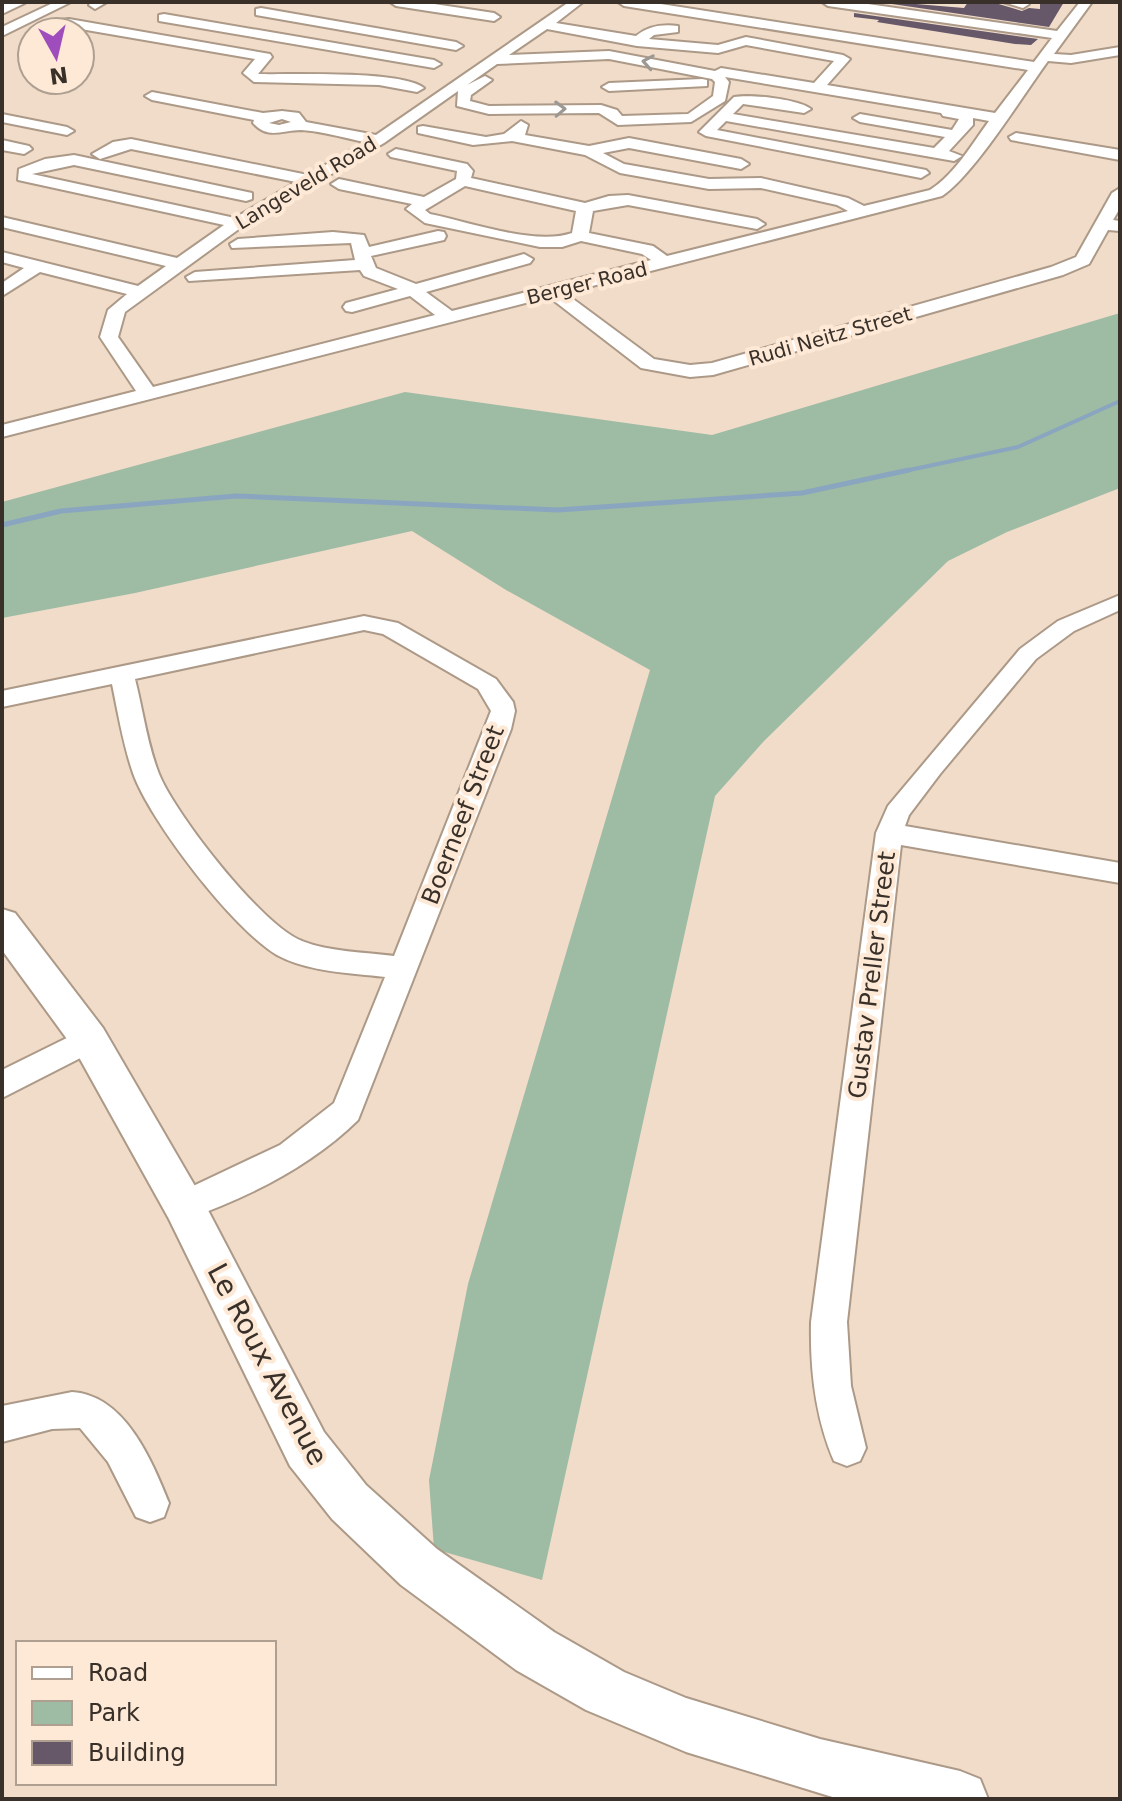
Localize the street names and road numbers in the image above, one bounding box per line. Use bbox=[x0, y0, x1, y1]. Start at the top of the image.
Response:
street label: Langeveld Road bbox=[231, 132, 381, 234]
street label: Berger Road bbox=[524, 256, 650, 310]
street label: Rudi Neitz Street bbox=[746, 301, 914, 371]
street label: Boerneef Street bbox=[416, 722, 510, 908]
street label: Gustav Preller Street bbox=[843, 850, 901, 1100]
street label: Le Roux Avenue bbox=[200, 1258, 335, 1471]

